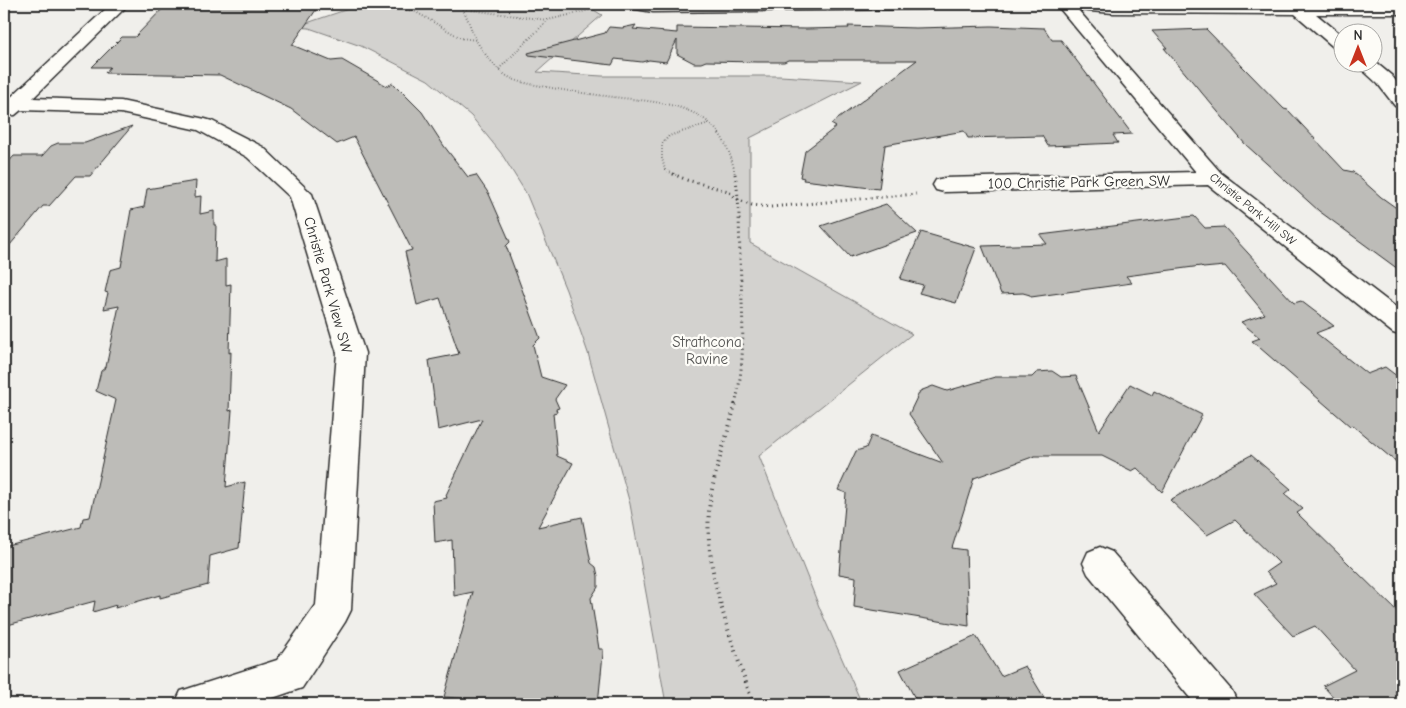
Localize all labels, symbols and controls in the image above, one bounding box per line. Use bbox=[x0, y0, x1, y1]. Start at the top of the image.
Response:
north arrow bbox=[1334, 22, 1384, 72]
text: N bbox=[1353, 27, 1363, 44]
street label: Christie Park Hill SW bbox=[1207, 170, 1299, 249]
street label: 100 Christie Park Green SW bbox=[988, 171, 1170, 193]
street label: Christie Park View SW bbox=[300, 215, 356, 355]
park label: Strathcona Ravine bbox=[672, 333, 742, 368]

